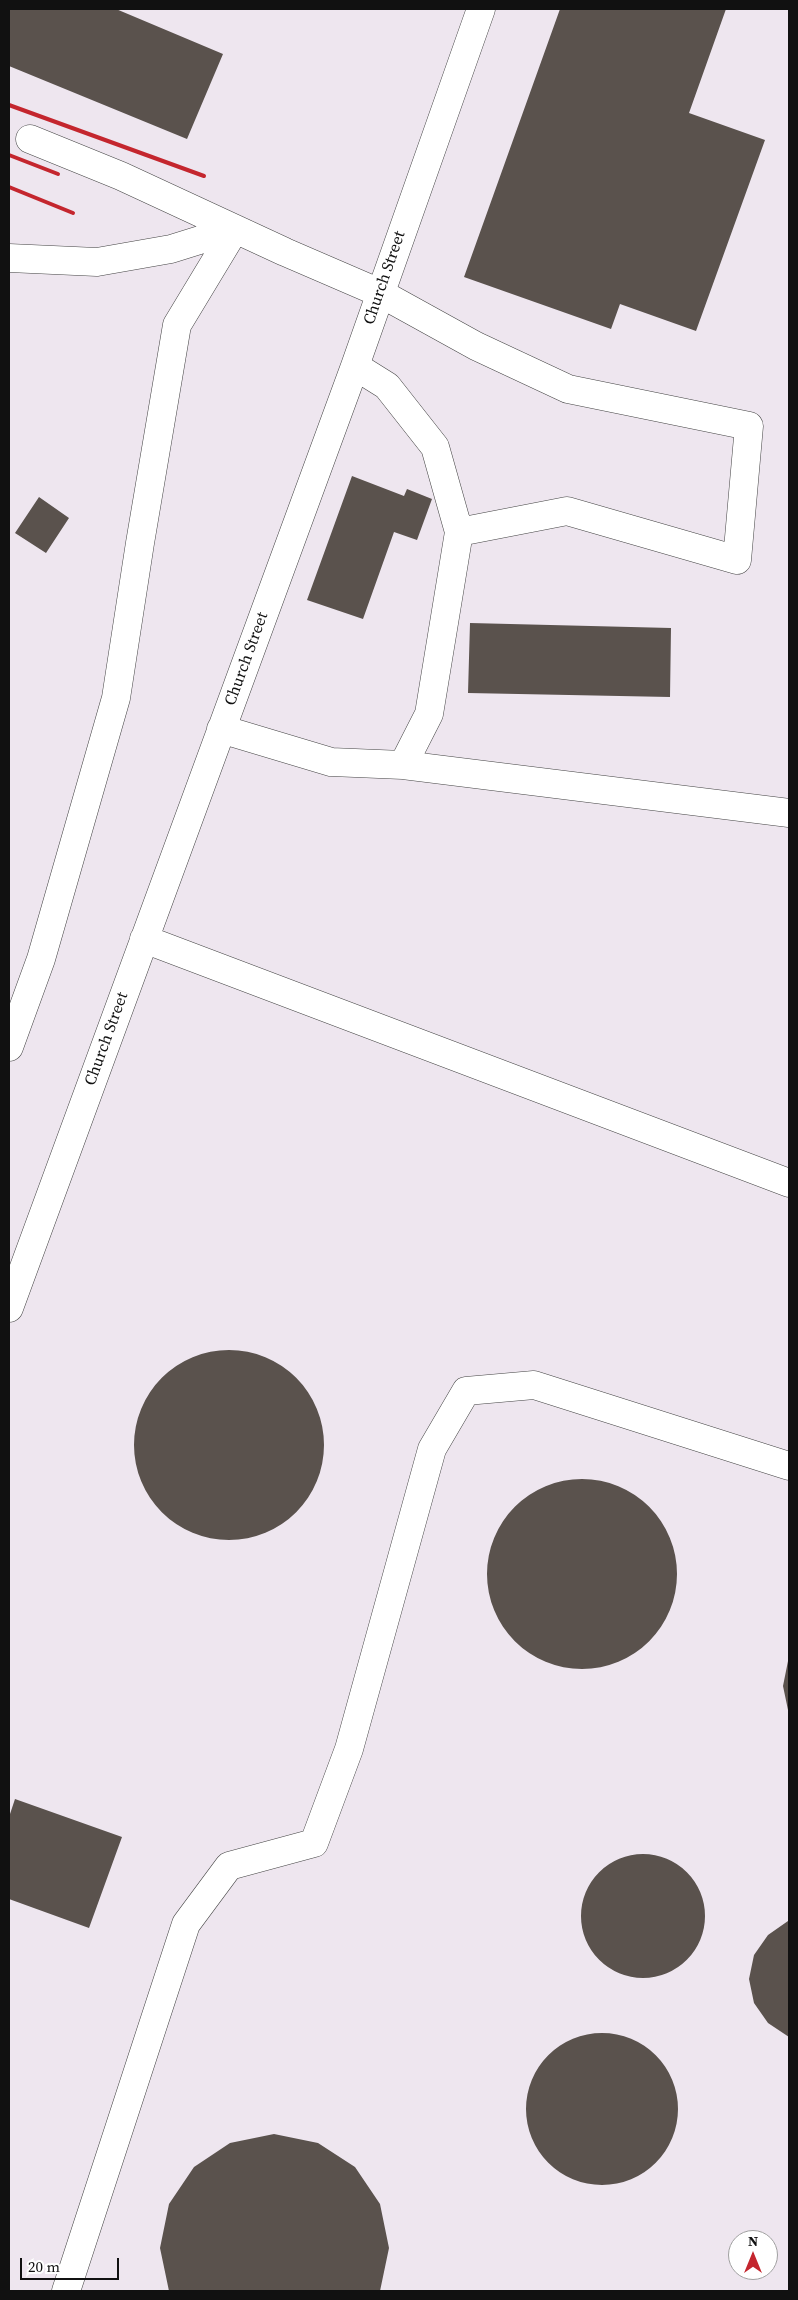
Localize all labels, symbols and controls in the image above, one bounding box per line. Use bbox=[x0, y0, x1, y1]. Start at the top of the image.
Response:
street label: Church Street bbox=[360, 229, 410, 327]
street label: Church Street bbox=[221, 610, 273, 708]
street label: Church Street bbox=[81, 990, 133, 1088]
north arrow bbox=[728, 2230, 778, 2280]
text: N bbox=[748, 2231, 758, 2251]
scale bar bbox=[22, 2248, 121, 2280]
text: 20 m bbox=[28, 2256, 60, 2277]

